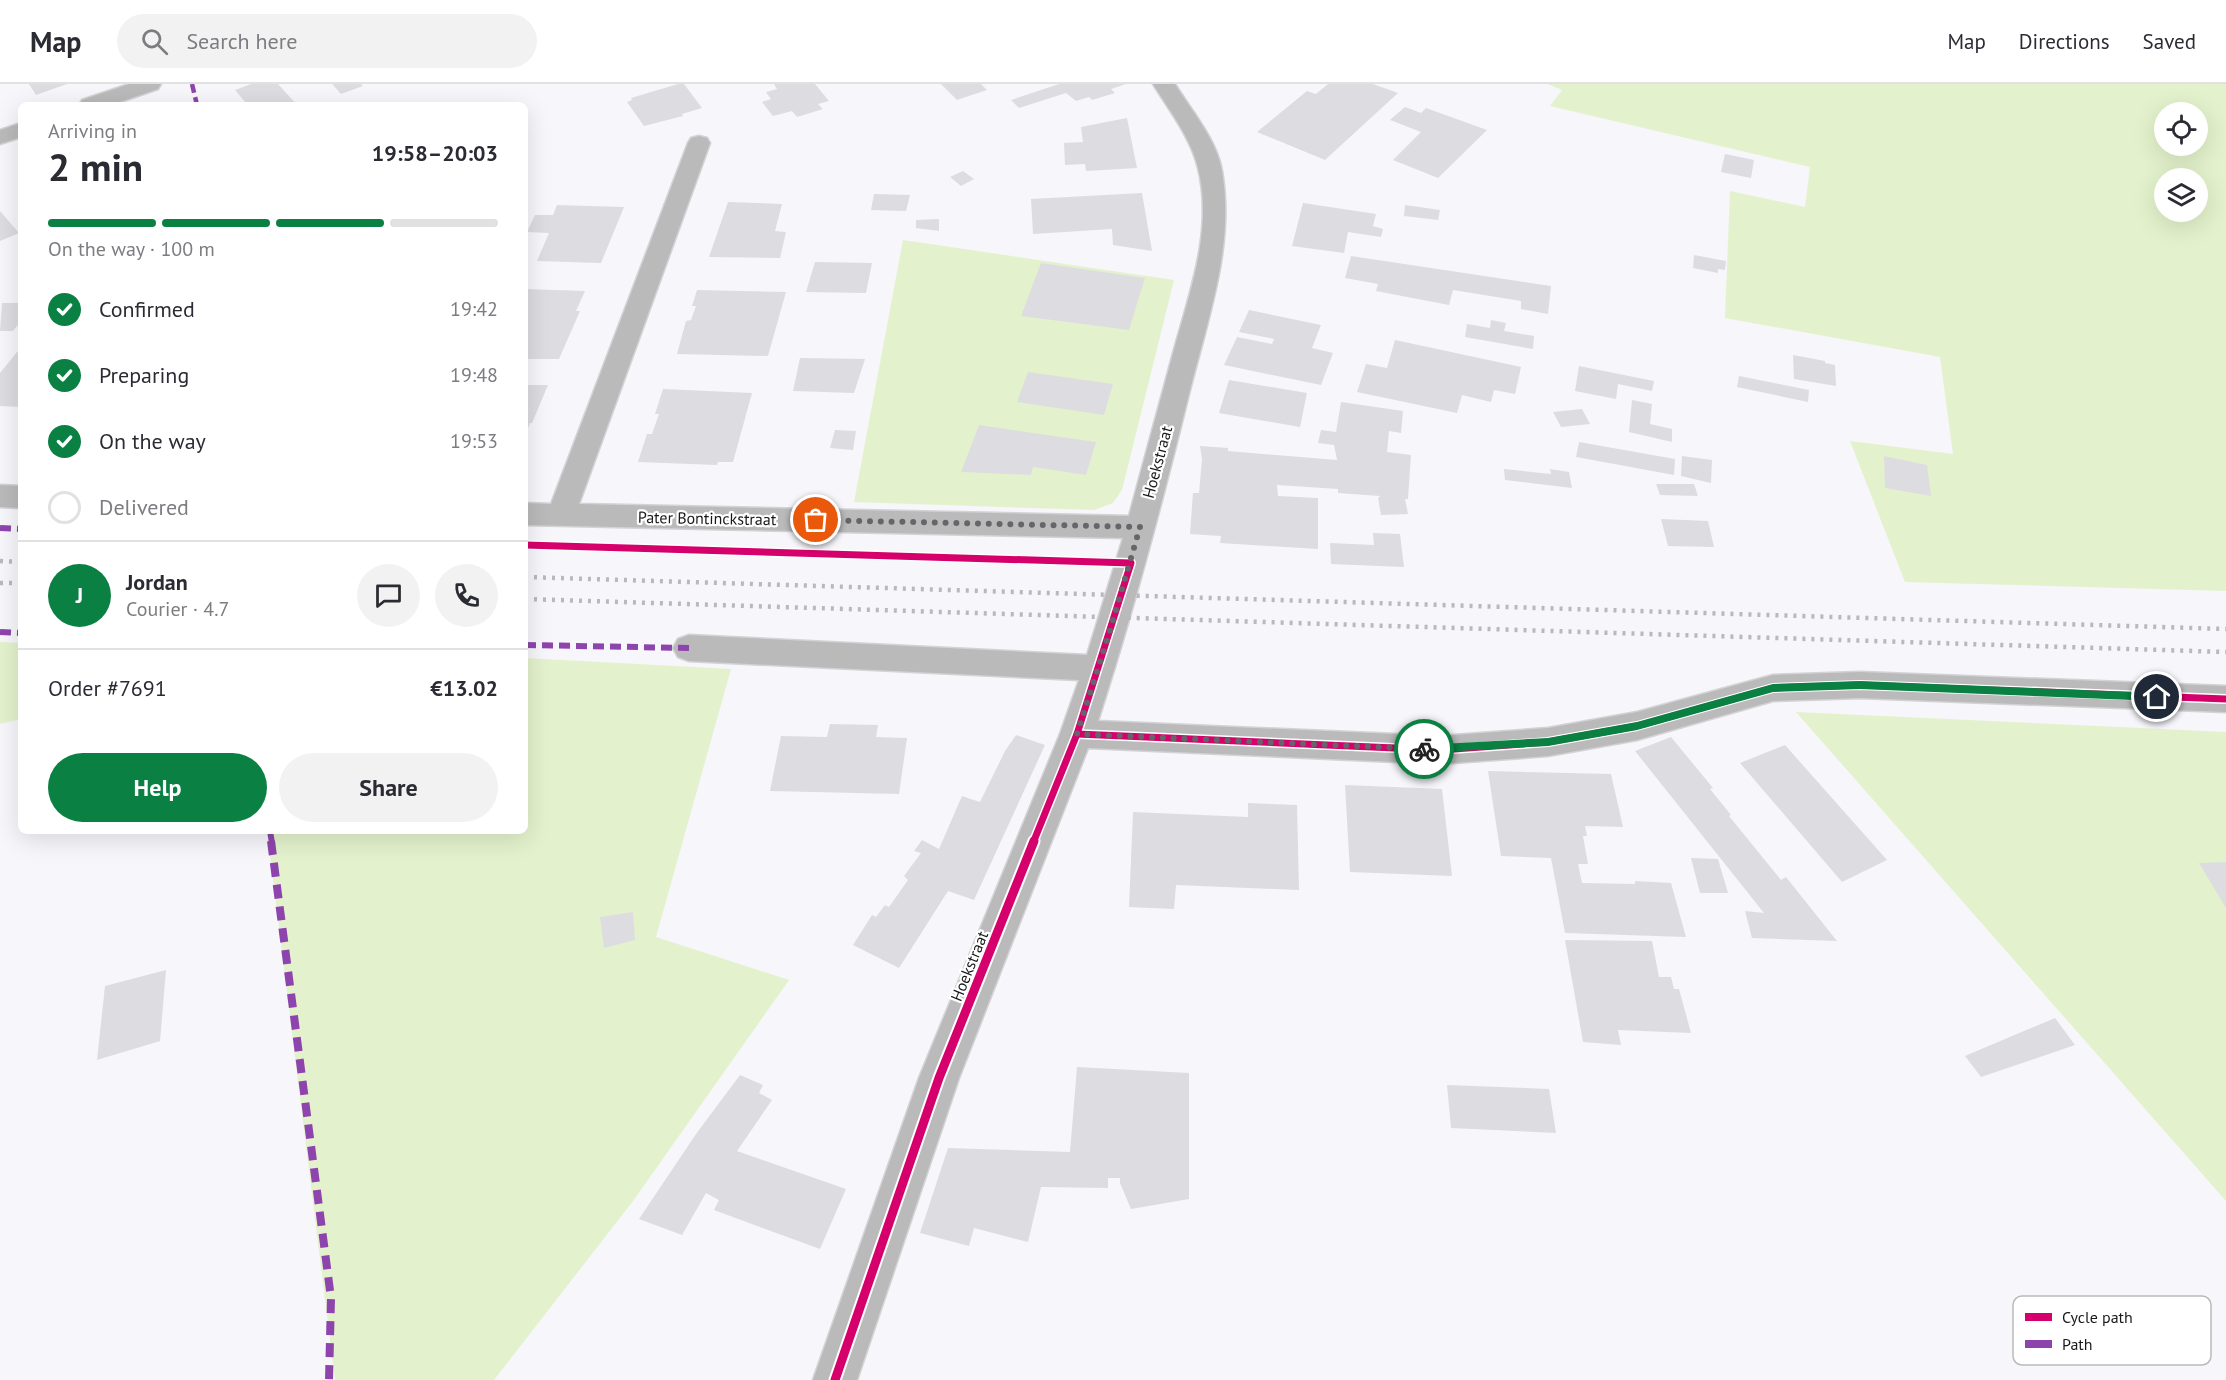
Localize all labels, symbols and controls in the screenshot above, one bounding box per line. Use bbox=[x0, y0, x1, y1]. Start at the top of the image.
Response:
search box bbox=[117, 14, 537, 68]
text: Map bbox=[30, 23, 81, 60]
icon: search bbox=[138, 25, 171, 58]
text: Search here bbox=[186, 27, 297, 55]
text: Map bbox=[1947, 28, 1986, 55]
text: Directions bbox=[2019, 28, 2110, 55]
text: Saved bbox=[2143, 28, 2196, 55]
map controls bbox=[2154, 102, 2208, 222]
button: locate bbox=[2154, 102, 2208, 156]
text: Arriving in bbox=[48, 118, 137, 144]
text: 19:58–20:03 bbox=[372, 139, 498, 167]
text: 2 min bbox=[48, 141, 143, 192]
button: layers bbox=[2154, 168, 2208, 222]
text: On the way · 100 m bbox=[48, 236, 215, 262]
icon: check bbox=[48, 293, 81, 326]
text: Confirmed bbox=[99, 295, 195, 323]
text: 19:42 bbox=[450, 296, 498, 322]
icon: check bbox=[48, 359, 81, 392]
text: Preparing bbox=[99, 361, 189, 389]
text: 19:48 bbox=[450, 362, 498, 388]
street label: Hoekstraat bbox=[1138, 423, 1176, 500]
icon: check bbox=[48, 425, 81, 458]
text: On the way bbox=[99, 427, 206, 455]
text: 19:53 bbox=[450, 428, 498, 454]
text: Delivered bbox=[99, 493, 189, 521]
pin bbox=[790, 494, 841, 545]
icon: bag bbox=[799, 503, 832, 536]
street label: Pater Bontinckstraat bbox=[638, 507, 777, 529]
button: chat bbox=[357, 564, 420, 627]
button: phone bbox=[435, 564, 498, 627]
text: Jordan bbox=[126, 568, 188, 596]
text: J bbox=[76, 581, 83, 609]
text: Courier · 4.7 bbox=[126, 596, 229, 622]
pin bbox=[2131, 671, 2182, 722]
text: Order #7691 bbox=[48, 674, 167, 702]
text: €13.02 bbox=[430, 674, 498, 702]
icon: home bbox=[2140, 680, 2173, 713]
courier bbox=[1394, 719, 1454, 779]
icon: bike bbox=[1408, 733, 1441, 766]
button: Help bbox=[48, 753, 267, 822]
button: Share bbox=[279, 753, 498, 822]
street label: Hoekstraat bbox=[946, 927, 992, 1004]
legend bbox=[2013, 1296, 2211, 1365]
text: Cycle path bbox=[2062, 1307, 2133, 1327]
text: Path bbox=[2062, 1334, 2093, 1354]

